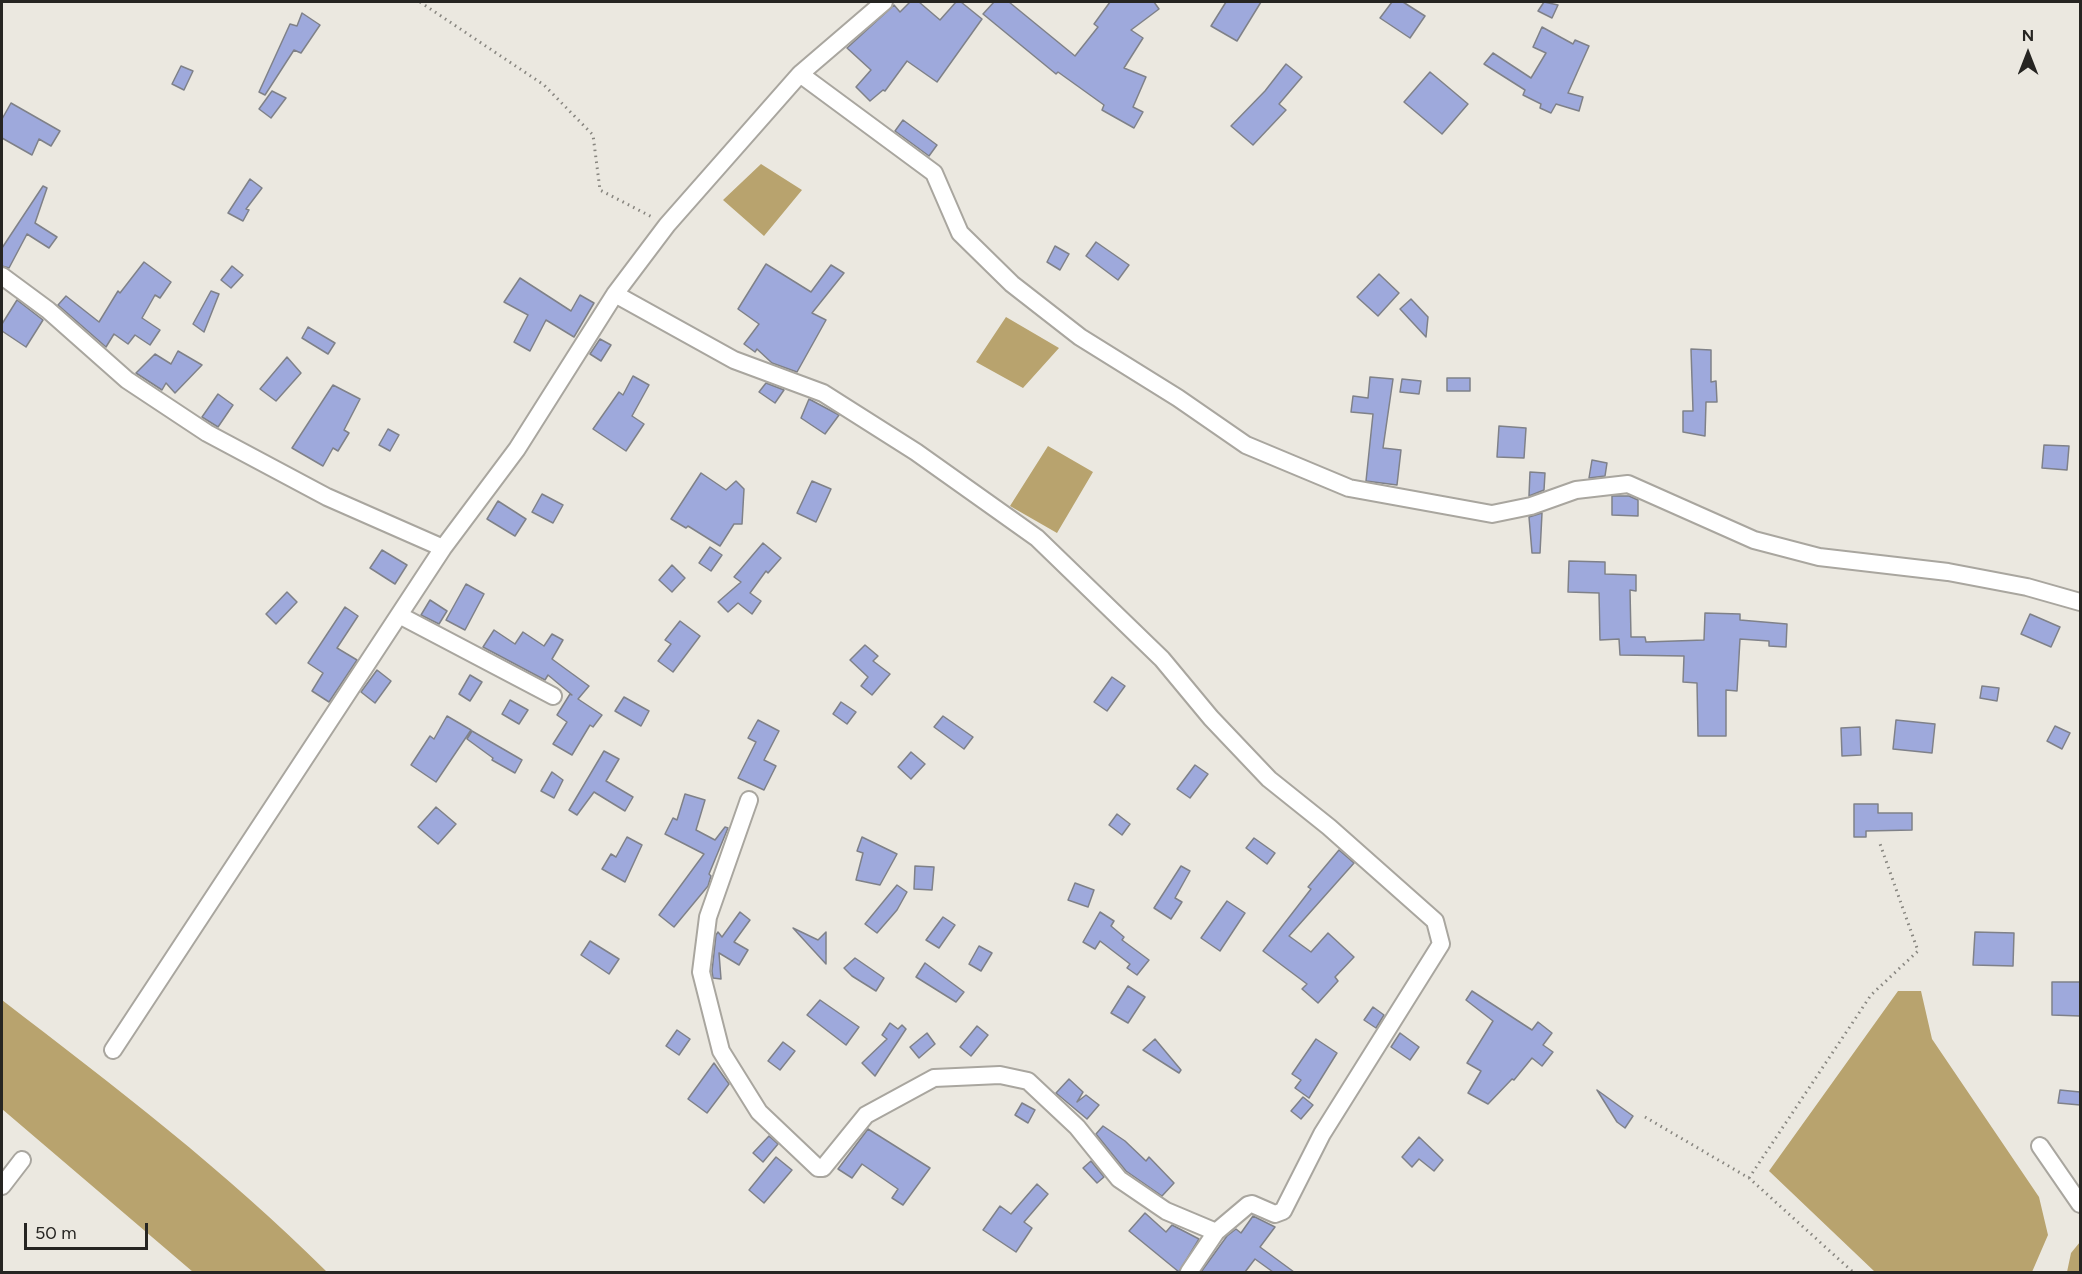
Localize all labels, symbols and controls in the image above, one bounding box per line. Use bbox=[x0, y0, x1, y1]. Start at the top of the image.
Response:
north arrow bbox=[1998, 24, 2058, 84]
text: N bbox=[2022, 26, 2034, 45]
scale bar bbox=[27, 1211, 152, 1249]
text: 50 m bbox=[35, 1222, 77, 1244]

